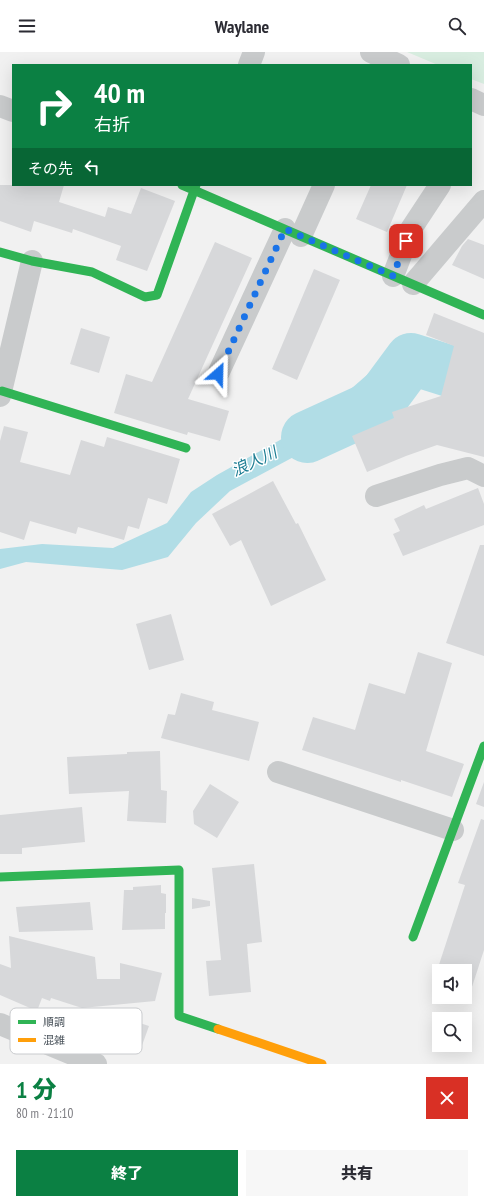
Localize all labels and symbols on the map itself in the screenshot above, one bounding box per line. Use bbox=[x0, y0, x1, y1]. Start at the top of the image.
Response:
pin bbox=[389, 224, 423, 258]
position arrow bbox=[197, 353, 239, 395]
water label: 浪人川 bbox=[228, 441, 282, 480]
legend bbox=[10, 1008, 142, 1054]
text: 順調 bbox=[43, 1015, 65, 1029]
text: 混雑 bbox=[43, 1033, 65, 1047]

